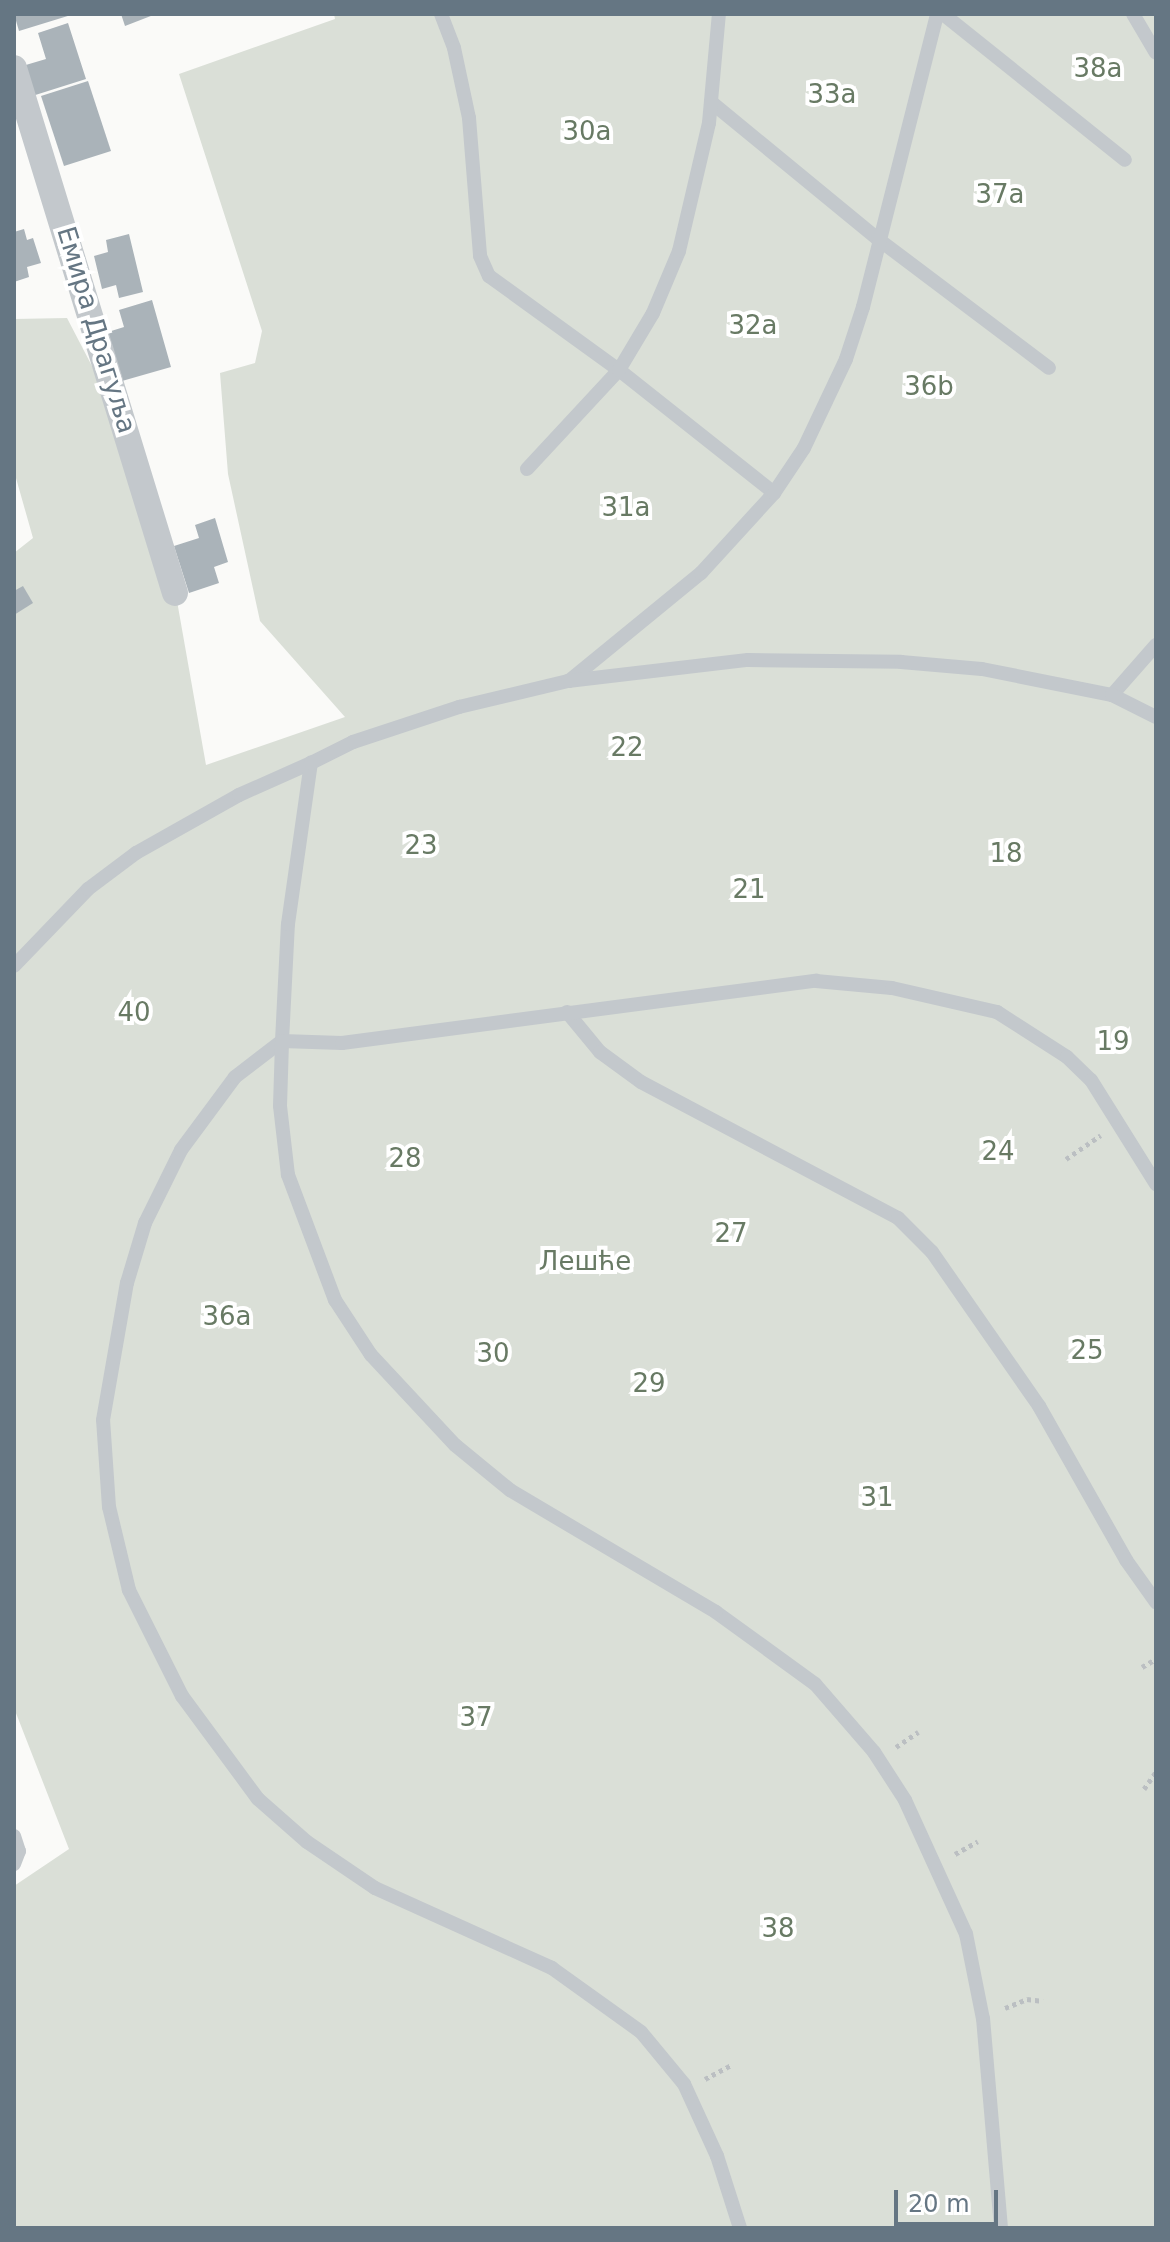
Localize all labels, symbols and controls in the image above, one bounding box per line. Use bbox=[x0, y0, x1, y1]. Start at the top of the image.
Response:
park label: 38a bbox=[1073, 53, 1123, 85]
park label: 33a bbox=[807, 79, 857, 111]
park label: 30a bbox=[562, 116, 612, 148]
park label: 37a bbox=[975, 179, 1025, 211]
street label: Емира Драгуља bbox=[50, 223, 142, 437]
park label: 32a bbox=[728, 310, 778, 342]
park label: 36b bbox=[904, 371, 954, 403]
park label: 31a bbox=[601, 492, 651, 524]
park label: 22 bbox=[610, 732, 644, 764]
park label: 23 bbox=[404, 830, 438, 862]
park label: 18 bbox=[989, 838, 1023, 870]
park label: 21 bbox=[732, 874, 766, 906]
park label: 40 bbox=[117, 997, 151, 1029]
park label: 19 bbox=[1096, 1026, 1130, 1058]
park label: 24 bbox=[981, 1136, 1015, 1168]
park label: 28 bbox=[388, 1143, 422, 1175]
park label: 27 bbox=[714, 1218, 748, 1250]
park label: Лешће bbox=[539, 1246, 631, 1278]
park label: 36a bbox=[202, 1301, 252, 1333]
park label: 25 bbox=[1070, 1335, 1104, 1367]
park label: 30 bbox=[476, 1338, 510, 1370]
park label: 29 bbox=[632, 1368, 666, 1400]
park label: 31 bbox=[860, 1482, 894, 1514]
park label: 37 bbox=[459, 1702, 493, 1734]
park label: 38 bbox=[761, 1913, 795, 1945]
scale bar bbox=[898, 2174, 1002, 2224]
text: 20 m bbox=[908, 2190, 970, 2218]

